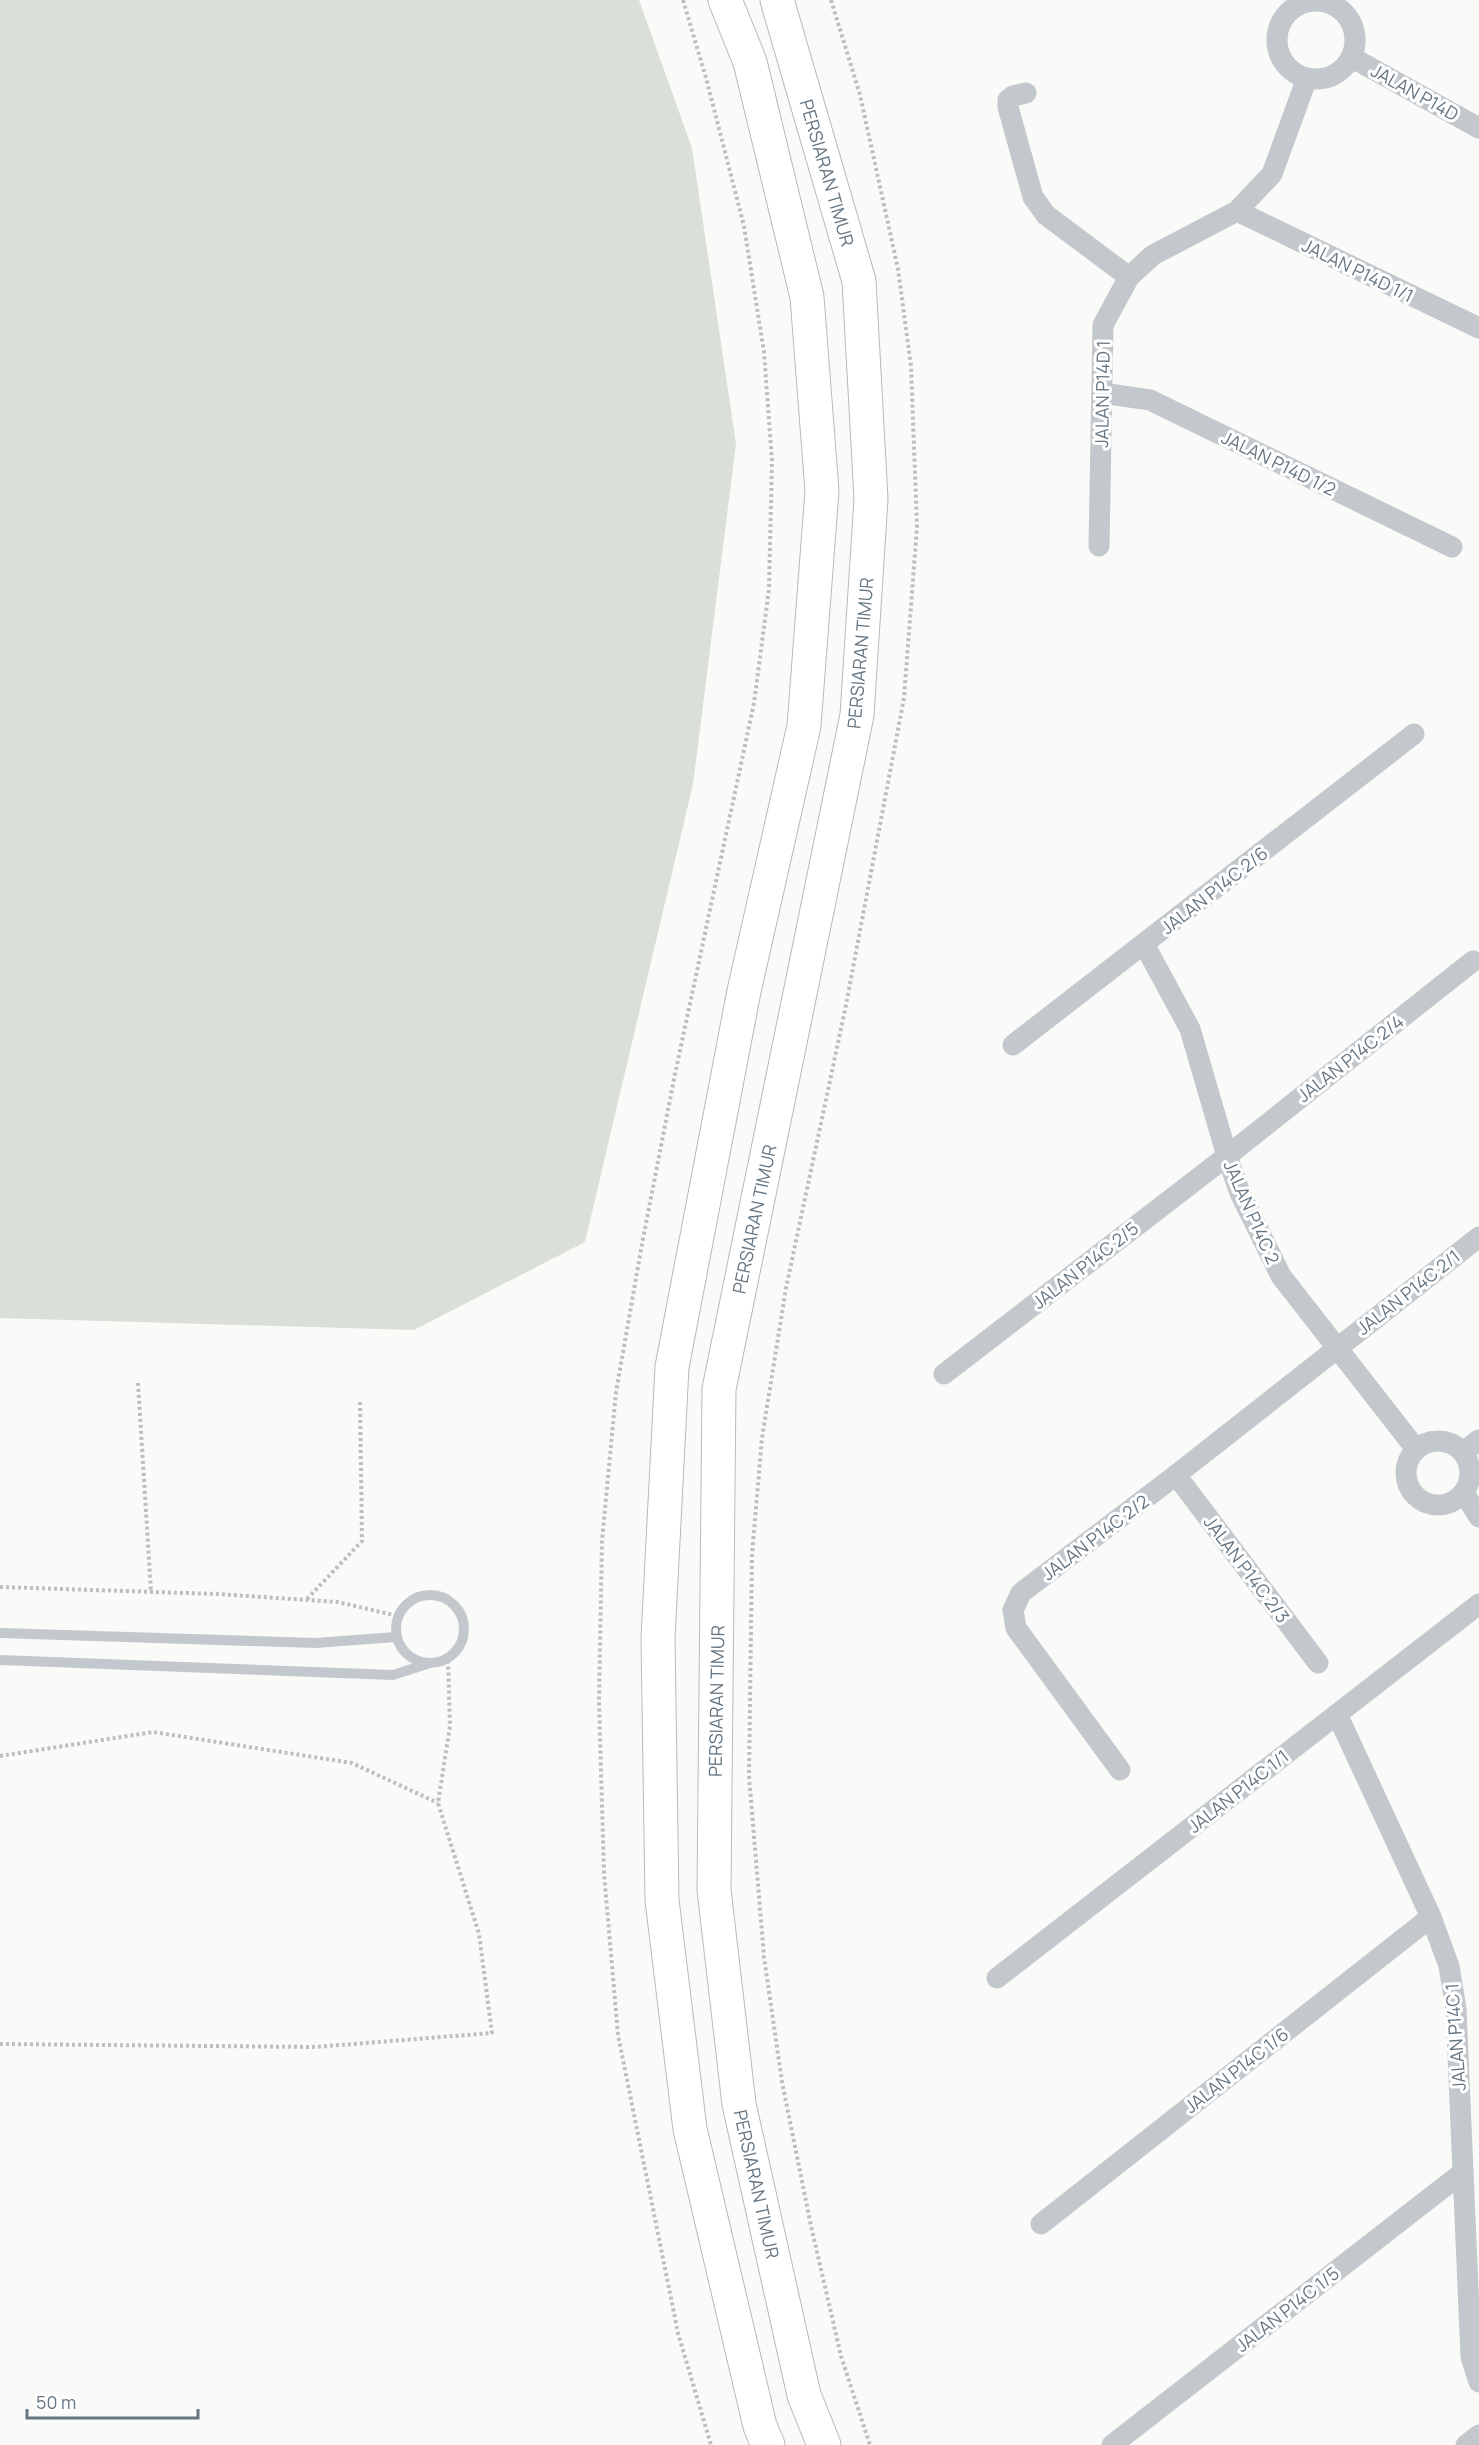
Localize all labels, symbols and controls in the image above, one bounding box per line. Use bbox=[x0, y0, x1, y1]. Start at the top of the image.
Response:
street label: JALAN P14D bbox=[1367, 58, 1463, 126]
street label: PERSIARAN TIMUR bbox=[795, 96, 860, 249]
street label: JALAN P14D 1/1 bbox=[1298, 233, 1418, 307]
street label: JALAN P14D 1 bbox=[1089, 340, 1115, 448]
street label: JALAN P14D 1/2 bbox=[1218, 425, 1340, 501]
street label: PERSIARAN TIMUR bbox=[841, 576, 879, 730]
street label: JALAN P14C 2/6 bbox=[1156, 841, 1272, 939]
street label: JALAN P14C 2/4 bbox=[1292, 1009, 1408, 1107]
street label: PERSIARAN TIMUR bbox=[726, 1142, 782, 1296]
street label: JALAN P14C 2 bbox=[1218, 1156, 1286, 1268]
street label: JALAN P14C 2/5 bbox=[1027, 1216, 1143, 1314]
street label: JALAN P14C 2/1 bbox=[1351, 1244, 1465, 1340]
street label: JALAN P14C 2/2 bbox=[1037, 1489, 1153, 1585]
street label: JALAN P14C 2/3 bbox=[1199, 1511, 1295, 1627]
street label: PERSIARAN TIMUR bbox=[703, 1625, 729, 1777]
street label: JALAN P14C 1/1 bbox=[1183, 1744, 1293, 1838]
street label: JALAN P14C 1 bbox=[1439, 1982, 1471, 2092]
street label: JALAN P14C 1/6 bbox=[1179, 2022, 1293, 2118]
street label: PERSIARAN TIMUR bbox=[729, 2107, 785, 2261]
street label: JALAN P14C 1/5 bbox=[1230, 2261, 1344, 2357]
scale bar bbox=[27, 2382, 198, 2420]
text: 50 m bbox=[36, 2390, 76, 2414]

